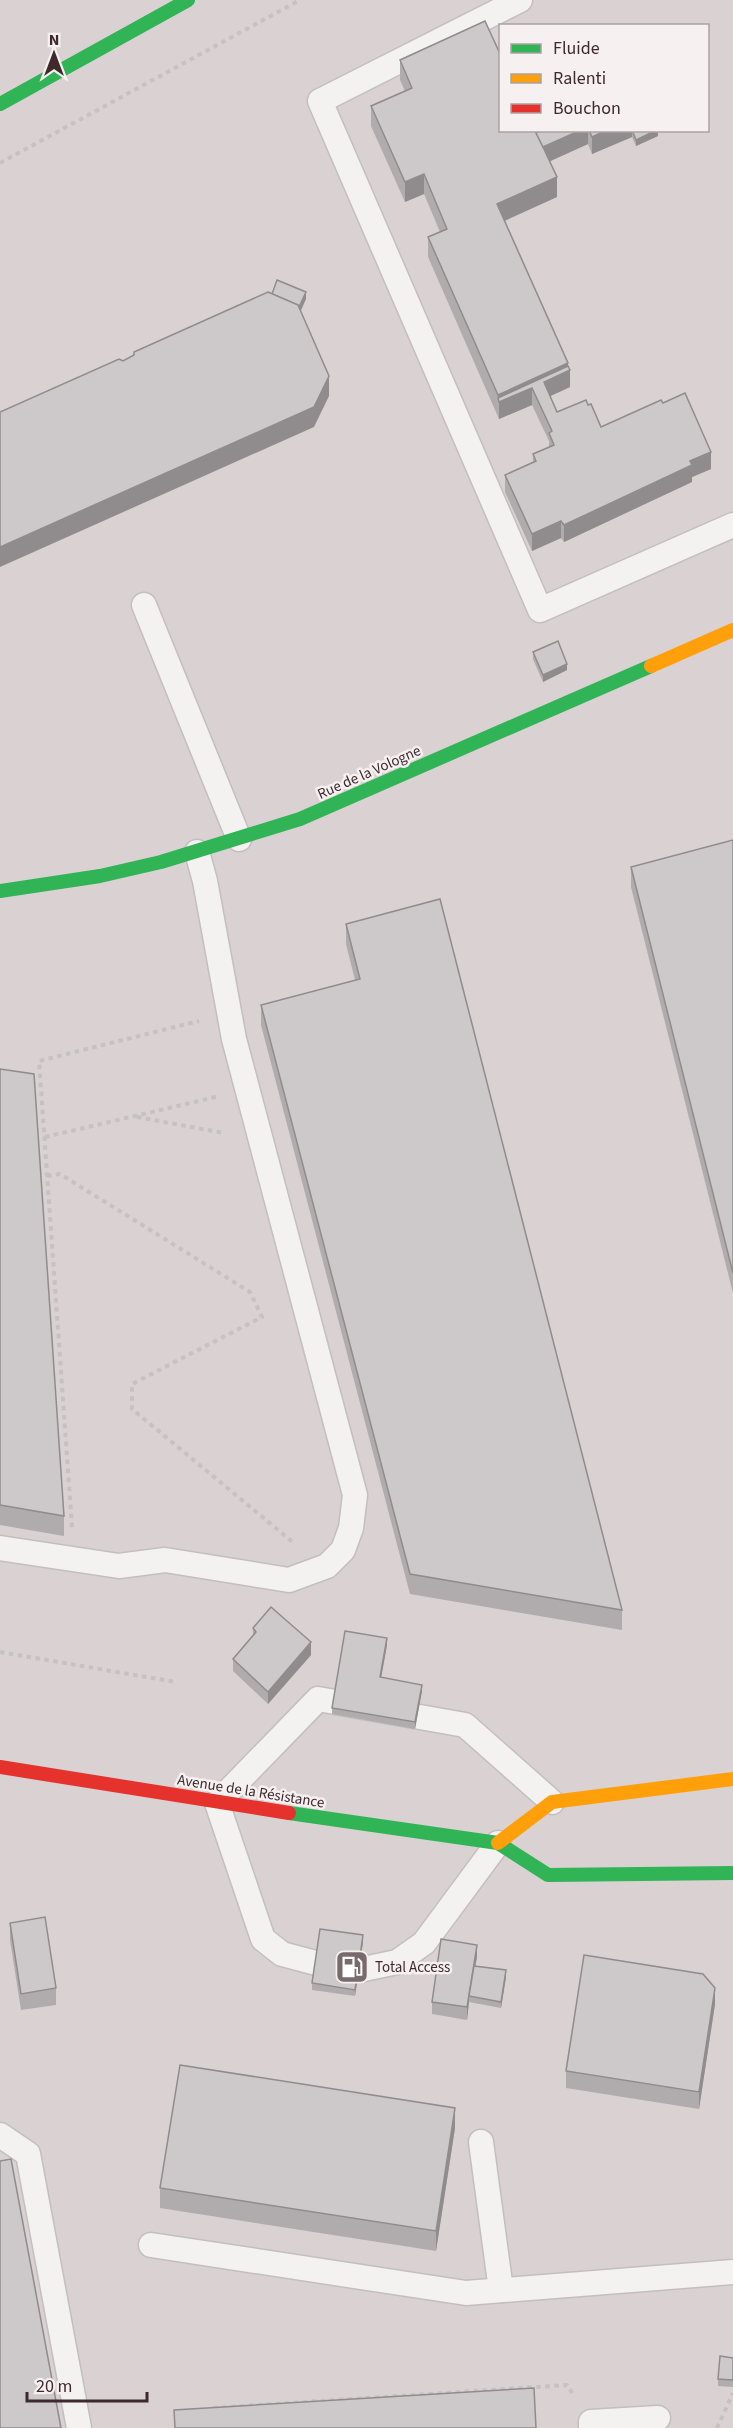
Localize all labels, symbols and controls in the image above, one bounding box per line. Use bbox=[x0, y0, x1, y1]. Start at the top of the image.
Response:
north arrow bbox=[24, 24, 84, 84]
legend bbox=[499, 24, 709, 132]
text: N bbox=[49, 29, 59, 51]
text: Fluide bbox=[553, 36, 600, 61]
text: Ralenti bbox=[553, 66, 606, 91]
text: Bouchon bbox=[553, 96, 621, 121]
street label: Rue de la Vologne bbox=[314, 740, 424, 805]
street label: Avenue de la Résistance bbox=[176, 1769, 326, 1813]
fuel station icon: Total Access bbox=[334, 1949, 370, 1985]
place label: Total Access bbox=[375, 1957, 450, 1978]
scale bar bbox=[27, 2365, 147, 2403]
text: 20 m bbox=[36, 2374, 72, 2399]

